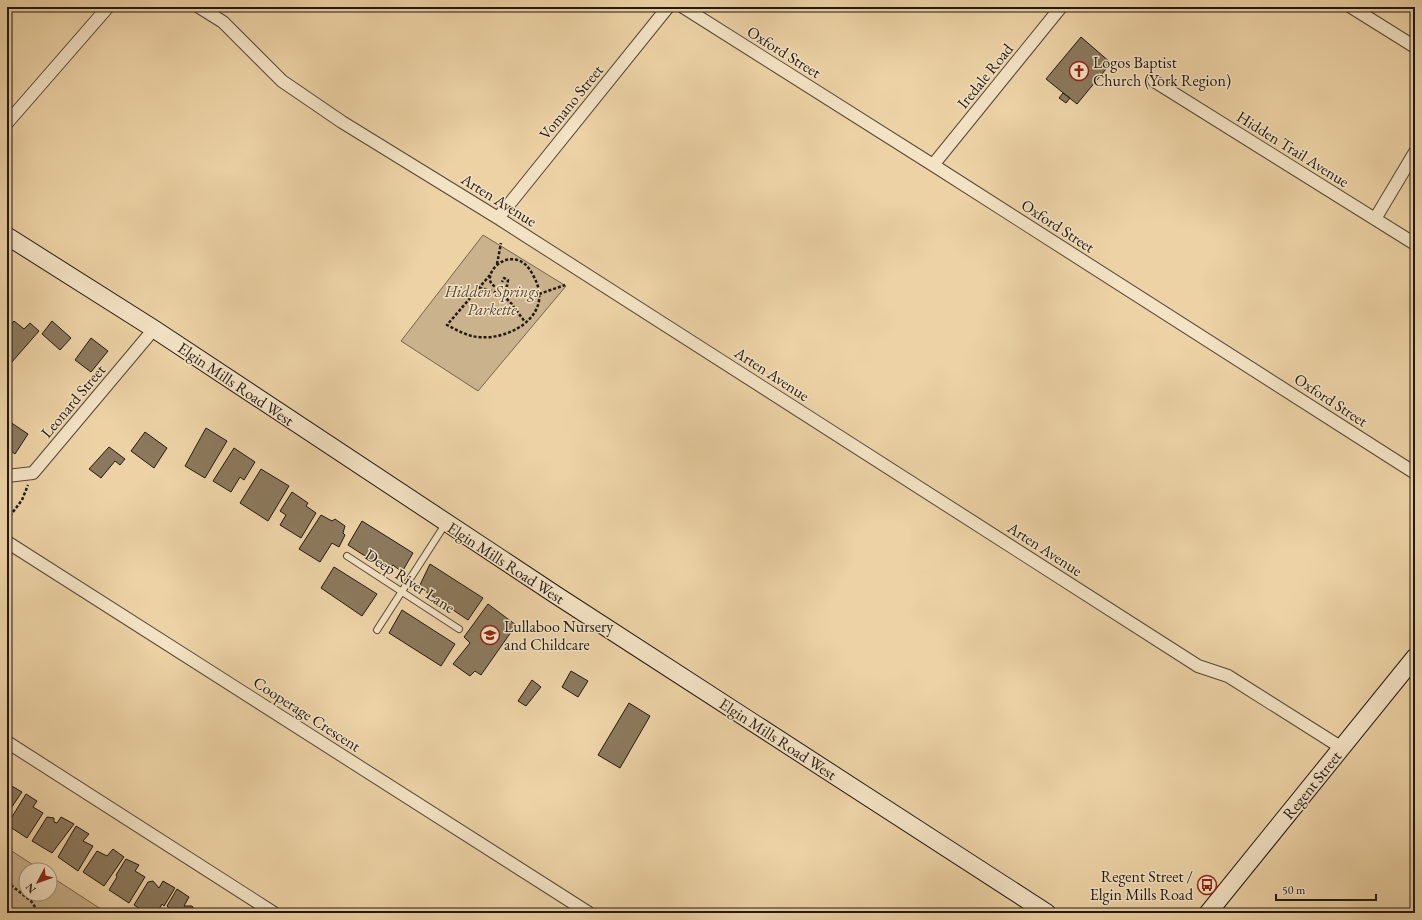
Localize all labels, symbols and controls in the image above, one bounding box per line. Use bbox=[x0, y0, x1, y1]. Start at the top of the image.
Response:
street label: Oxford Street bbox=[743, 21, 825, 83]
street label: Iredale Road bbox=[952, 38, 1018, 113]
place label: Logos Baptist Church (York Region) bbox=[1093, 52, 1231, 91]
street label: Vomano Street bbox=[534, 60, 608, 144]
church icon: Logos Baptist Church (York Region) bbox=[1068, 60, 1090, 82]
street label: Hidden Trail Avenue bbox=[1233, 106, 1353, 192]
street label: Arten Avenue bbox=[456, 168, 541, 231]
street label: Oxford Street bbox=[1017, 194, 1099, 258]
park label: Hidden Springs Parkette bbox=[444, 281, 540, 320]
street label: Elgin Mills Road West bbox=[174, 337, 298, 431]
street label: Arten Avenue bbox=[730, 341, 813, 406]
street label: Leonard Street bbox=[36, 360, 110, 442]
street label: Oxford Street bbox=[1290, 368, 1372, 432]
street label: Arten Avenue bbox=[1003, 516, 1086, 581]
street label: Elgin Mills Road West bbox=[443, 517, 569, 609]
street label: Deep River Lane bbox=[361, 544, 459, 618]
place label: Lullaboo Nursery and Childcare bbox=[504, 616, 614, 655]
school or university icon: Lullaboo Nursery and Childcare bbox=[479, 624, 501, 646]
street label: Cooperage Crescent bbox=[249, 671, 365, 757]
street label: Elgin Mills Road West bbox=[715, 693, 841, 785]
street label: Regent Street bbox=[1278, 746, 1346, 824]
north arrow bbox=[18, 862, 58, 902]
place label: Regent Street / Elgin Mills Road bbox=[1090, 866, 1194, 905]
bus stop icon: Regent Street / Elgin Mills Road bbox=[1196, 874, 1218, 896]
scale bar bbox=[1276, 876, 1376, 902]
text: N bbox=[22, 881, 39, 897]
text: 50 m bbox=[1282, 882, 1306, 898]

